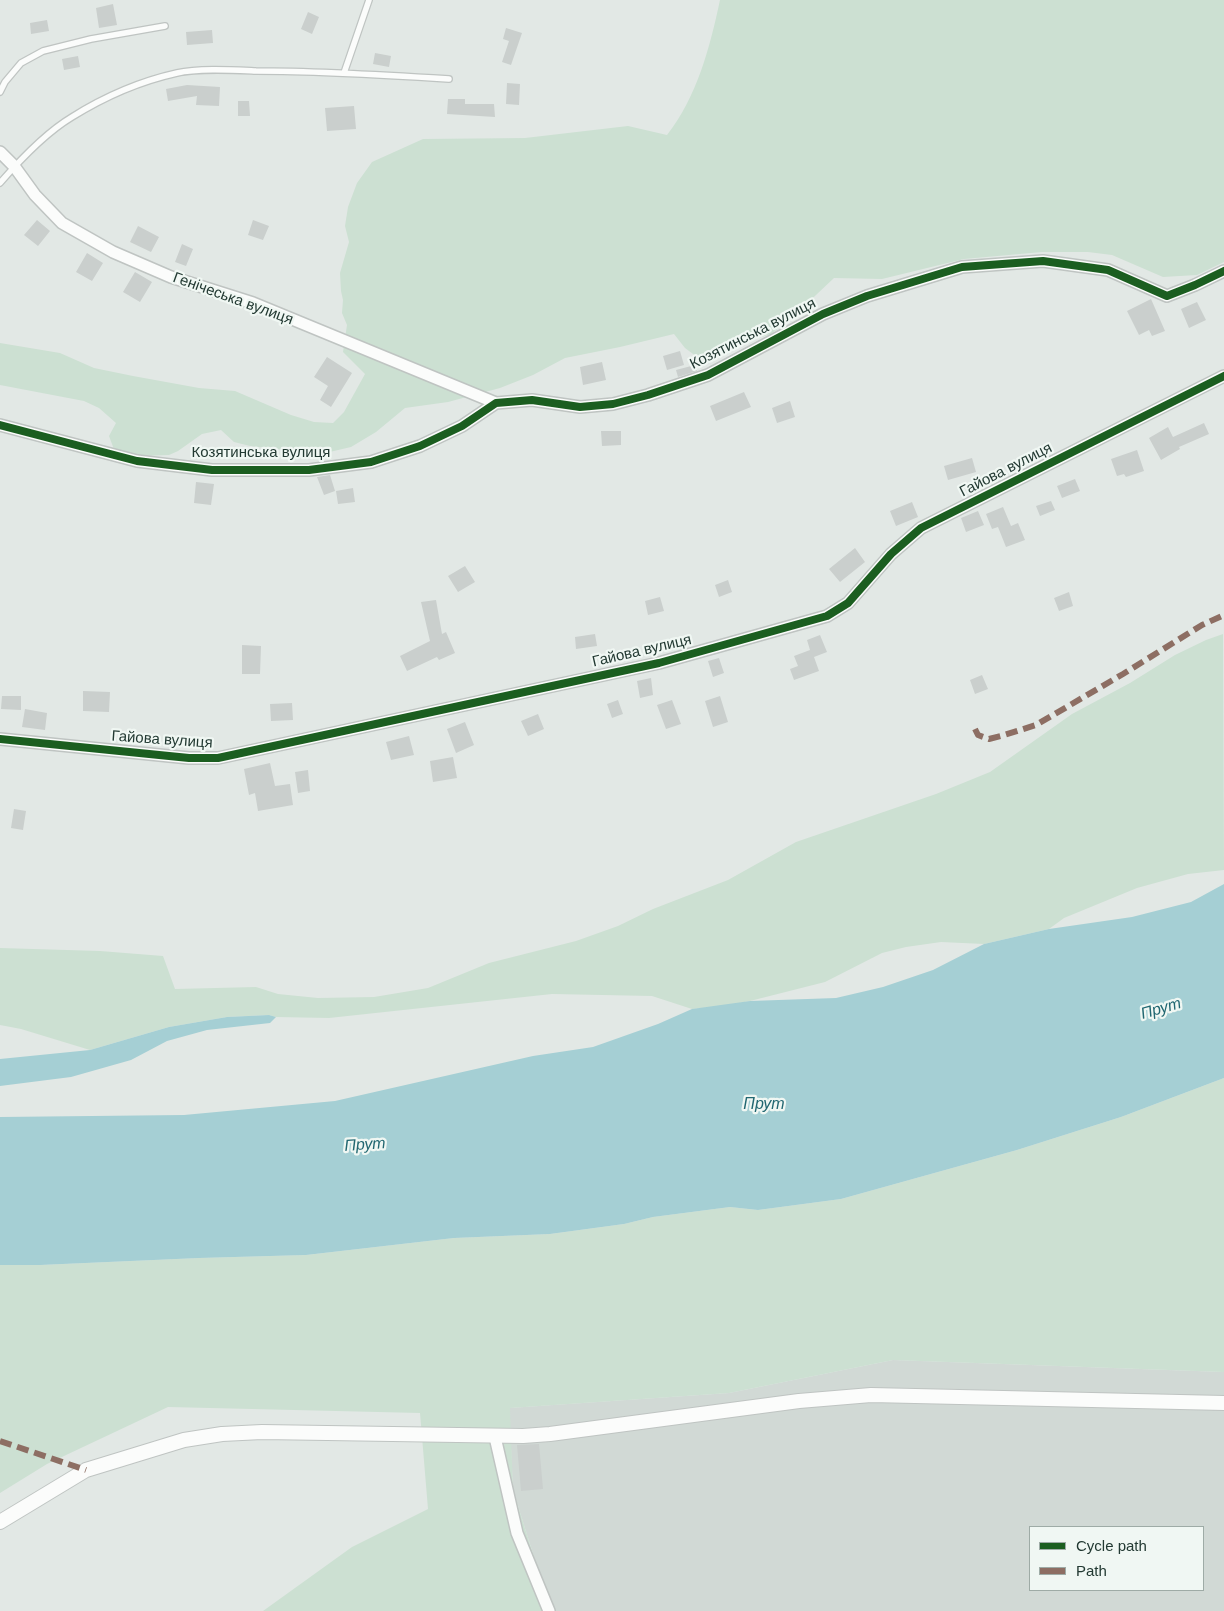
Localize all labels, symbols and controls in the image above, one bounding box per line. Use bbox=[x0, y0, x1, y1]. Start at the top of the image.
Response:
street label: Генічеська вулиця bbox=[170, 269, 296, 329]
street label: Козятинська вулиця bbox=[687, 294, 819, 374]
street label: Гайова вулиця bbox=[957, 439, 1055, 501]
street label: Козятинська вулиця bbox=[192, 444, 330, 462]
street label: Гайова вулиця bbox=[591, 631, 693, 671]
street label: Гайова вулиця bbox=[111, 727, 213, 753]
water label: Прут bbox=[1139, 994, 1183, 1024]
water label: Прут bbox=[743, 1095, 785, 1115]
water label: Прут bbox=[344, 1134, 386, 1156]
legend bbox=[1029, 1526, 1204, 1591]
text: Cycle path bbox=[1076, 1537, 1147, 1554]
text: Path bbox=[1076, 1562, 1107, 1579]

